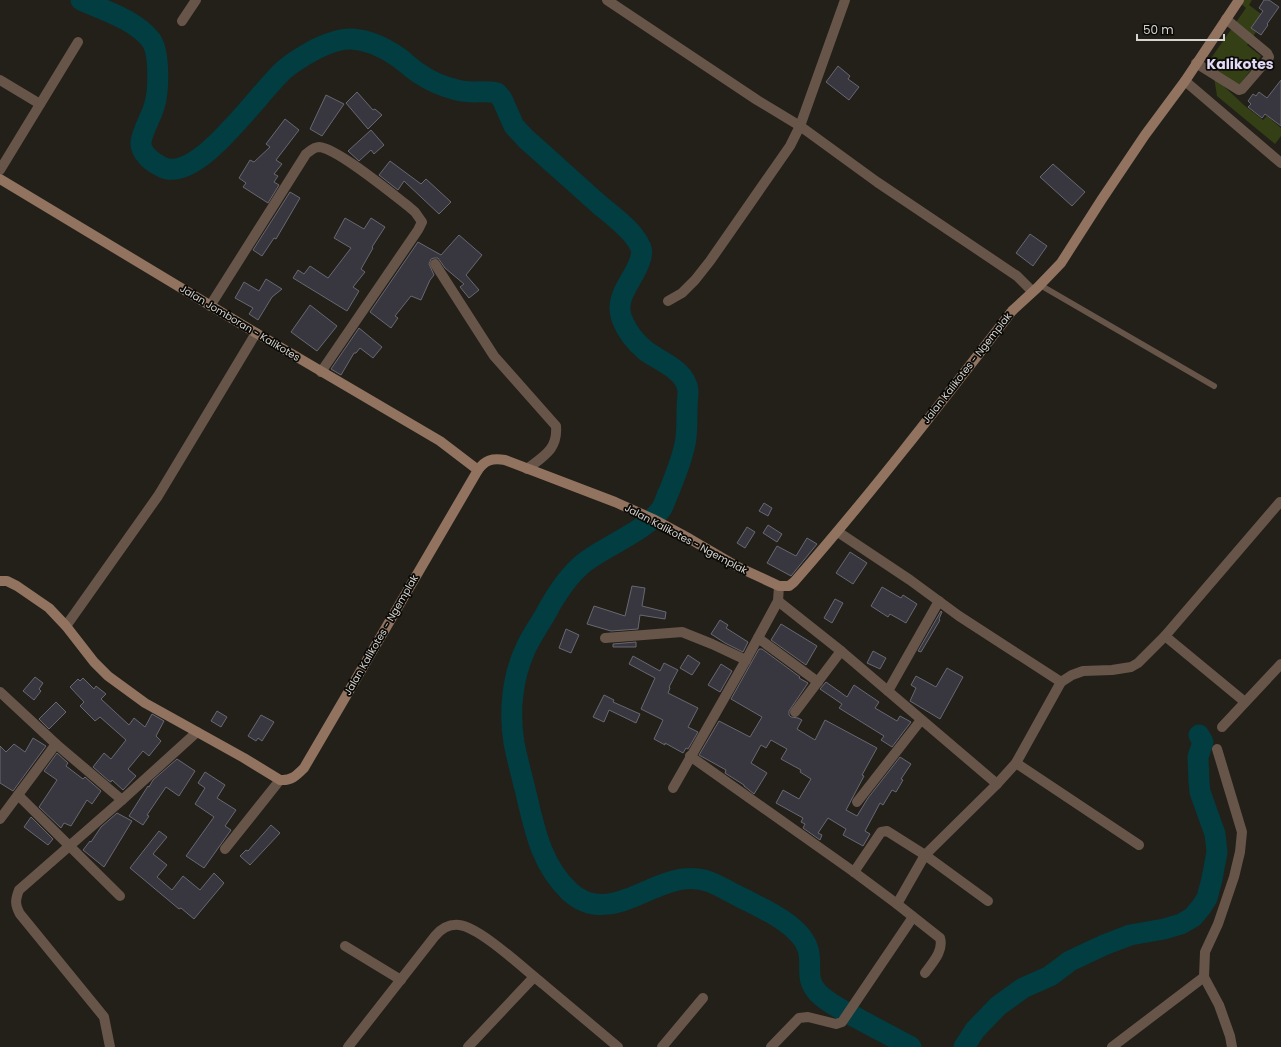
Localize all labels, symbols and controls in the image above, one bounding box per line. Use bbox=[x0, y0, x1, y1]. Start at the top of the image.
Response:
scale bar bbox=[1137, 16, 1224, 42]
text: 50 m bbox=[1143, 21, 1174, 38]
district label: Kalikotes bbox=[1206, 54, 1274, 74]
street label: Jalan Jomboran - Kalikotes bbox=[177, 281, 303, 365]
street label: Jalan Kalikotes - Ngemplak bbox=[919, 309, 1016, 427]
street label: Jalan Kalikotes - Ngemplak bbox=[622, 500, 751, 578]
street label: Jalan Kalikotes - Ngemplak bbox=[340, 571, 422, 698]

